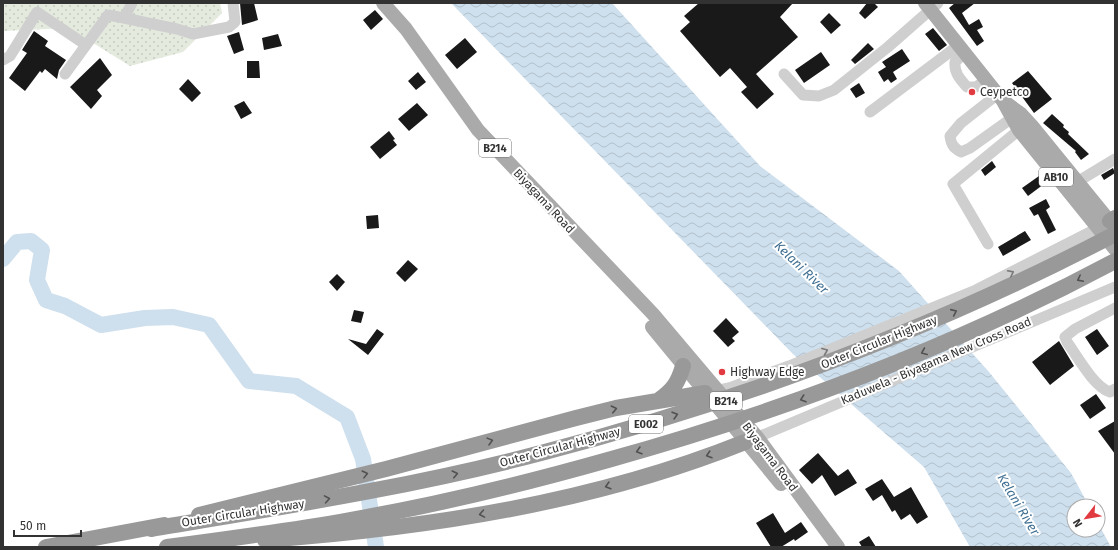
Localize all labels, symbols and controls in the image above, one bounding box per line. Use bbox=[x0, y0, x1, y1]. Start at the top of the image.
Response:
place label: Ceypetco bbox=[980, 85, 1029, 99]
marker: Ceypetco bbox=[967, 87, 977, 97]
road number: B214 bbox=[479, 139, 511, 157]
street label: Biyagama Road bbox=[511, 166, 577, 236]
road number: AB10 bbox=[1039, 168, 1073, 186]
water label: Kelani River bbox=[772, 238, 832, 297]
one-way arrow bbox=[1007, 270, 1014, 278]
one-way arrow bbox=[1077, 275, 1085, 282]
one-way arrow bbox=[950, 308, 957, 316]
street label: Outer Circular Highway bbox=[819, 312, 939, 372]
street label: Kaduwela - Biyagama New Cross Road bbox=[839, 314, 1033, 408]
one-way arrow bbox=[921, 347, 929, 355]
one-way arrow bbox=[822, 348, 829, 356]
place label: Highway Edge bbox=[730, 365, 805, 379]
marker: Highway Edge bbox=[717, 367, 727, 377]
road number: B214 bbox=[710, 392, 742, 410]
one-way arrow bbox=[800, 394, 807, 403]
one-way arrow bbox=[611, 405, 617, 413]
one-way arrow bbox=[671, 411, 678, 420]
road number: E002 bbox=[629, 415, 663, 433]
street label: Biyagama Road bbox=[739, 420, 801, 494]
street label: Outer Circular Highway bbox=[498, 424, 622, 470]
one-way arrow bbox=[487, 437, 493, 445]
one-way arrow bbox=[636, 446, 643, 455]
one-way arrow bbox=[706, 451, 713, 459]
one-way arrow bbox=[361, 470, 368, 478]
one-way arrow bbox=[451, 470, 458, 478]
water label: Kelani River bbox=[994, 471, 1043, 539]
one-way arrow bbox=[605, 481, 612, 490]
one-way arrow bbox=[324, 495, 330, 504]
street label: Outer Circular Highway bbox=[181, 496, 305, 530]
north arrow bbox=[1066, 498, 1106, 538]
one-way arrow bbox=[478, 510, 485, 518]
scale bar bbox=[14, 512, 81, 538]
text: N bbox=[1070, 516, 1085, 529]
text: 50 m bbox=[20, 519, 46, 533]

